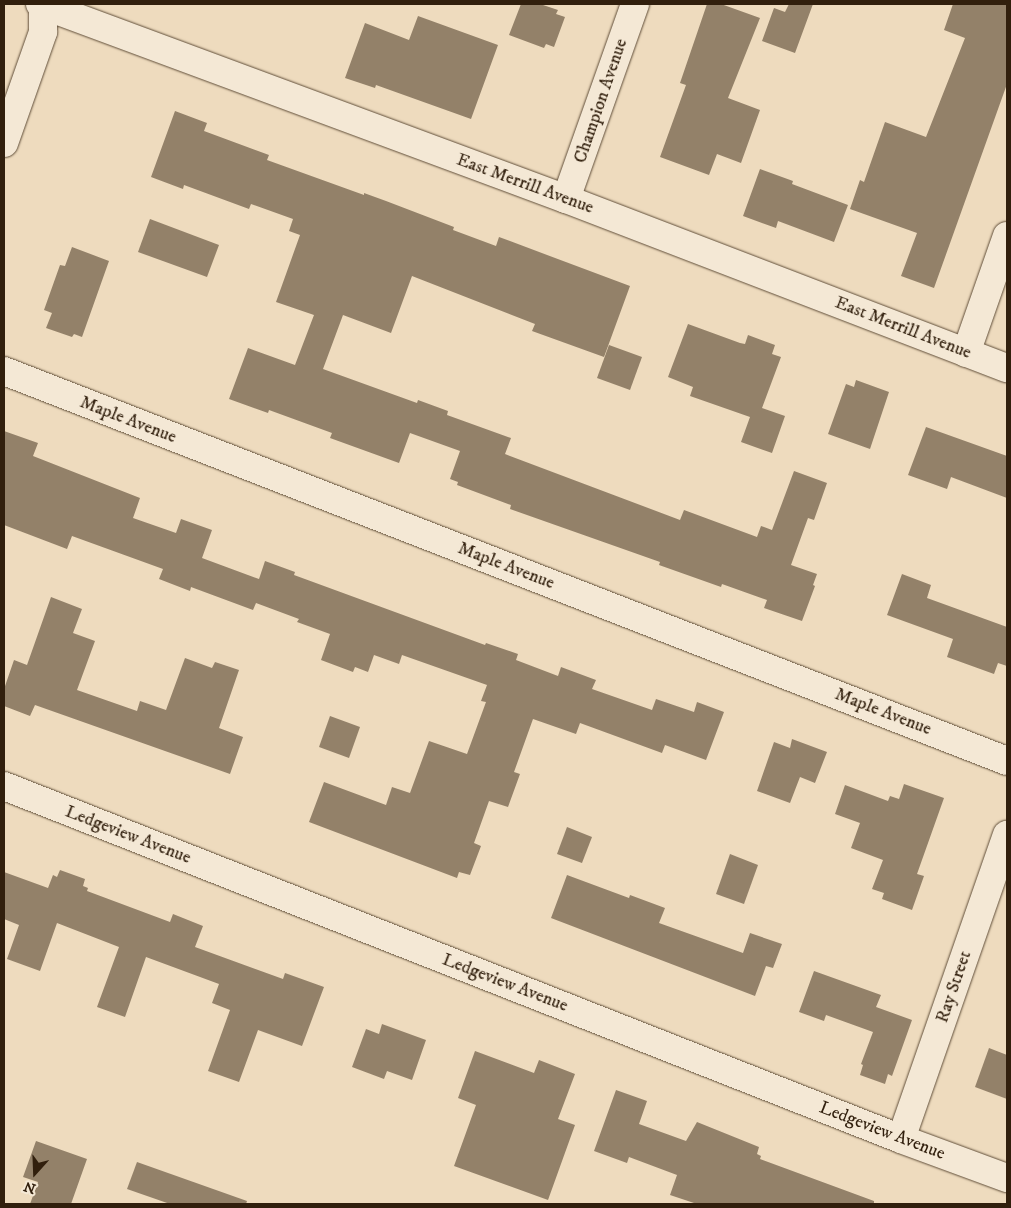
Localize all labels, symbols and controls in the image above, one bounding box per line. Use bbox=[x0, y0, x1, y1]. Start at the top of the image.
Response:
street label: Champion Avenue bbox=[570, 36, 632, 166]
street label: East Merrill Avenue bbox=[454, 149, 596, 219]
street label: East Merrill Avenue bbox=[832, 292, 974, 364]
street label: Maple Avenue bbox=[77, 392, 179, 448]
street label: Maple Avenue bbox=[455, 538, 557, 594]
street label: Maple Avenue bbox=[832, 684, 934, 740]
street label: Ledgeview Avenue bbox=[62, 801, 194, 869]
street label: Ray Street bbox=[932, 948, 976, 1026]
street label: Ledgeview Avenue bbox=[439, 949, 571, 1017]
street label: Ledgeview Avenue bbox=[816, 1097, 948, 1165]
north arrow bbox=[10, 1148, 60, 1198]
text: N bbox=[21, 1177, 38, 1198]

